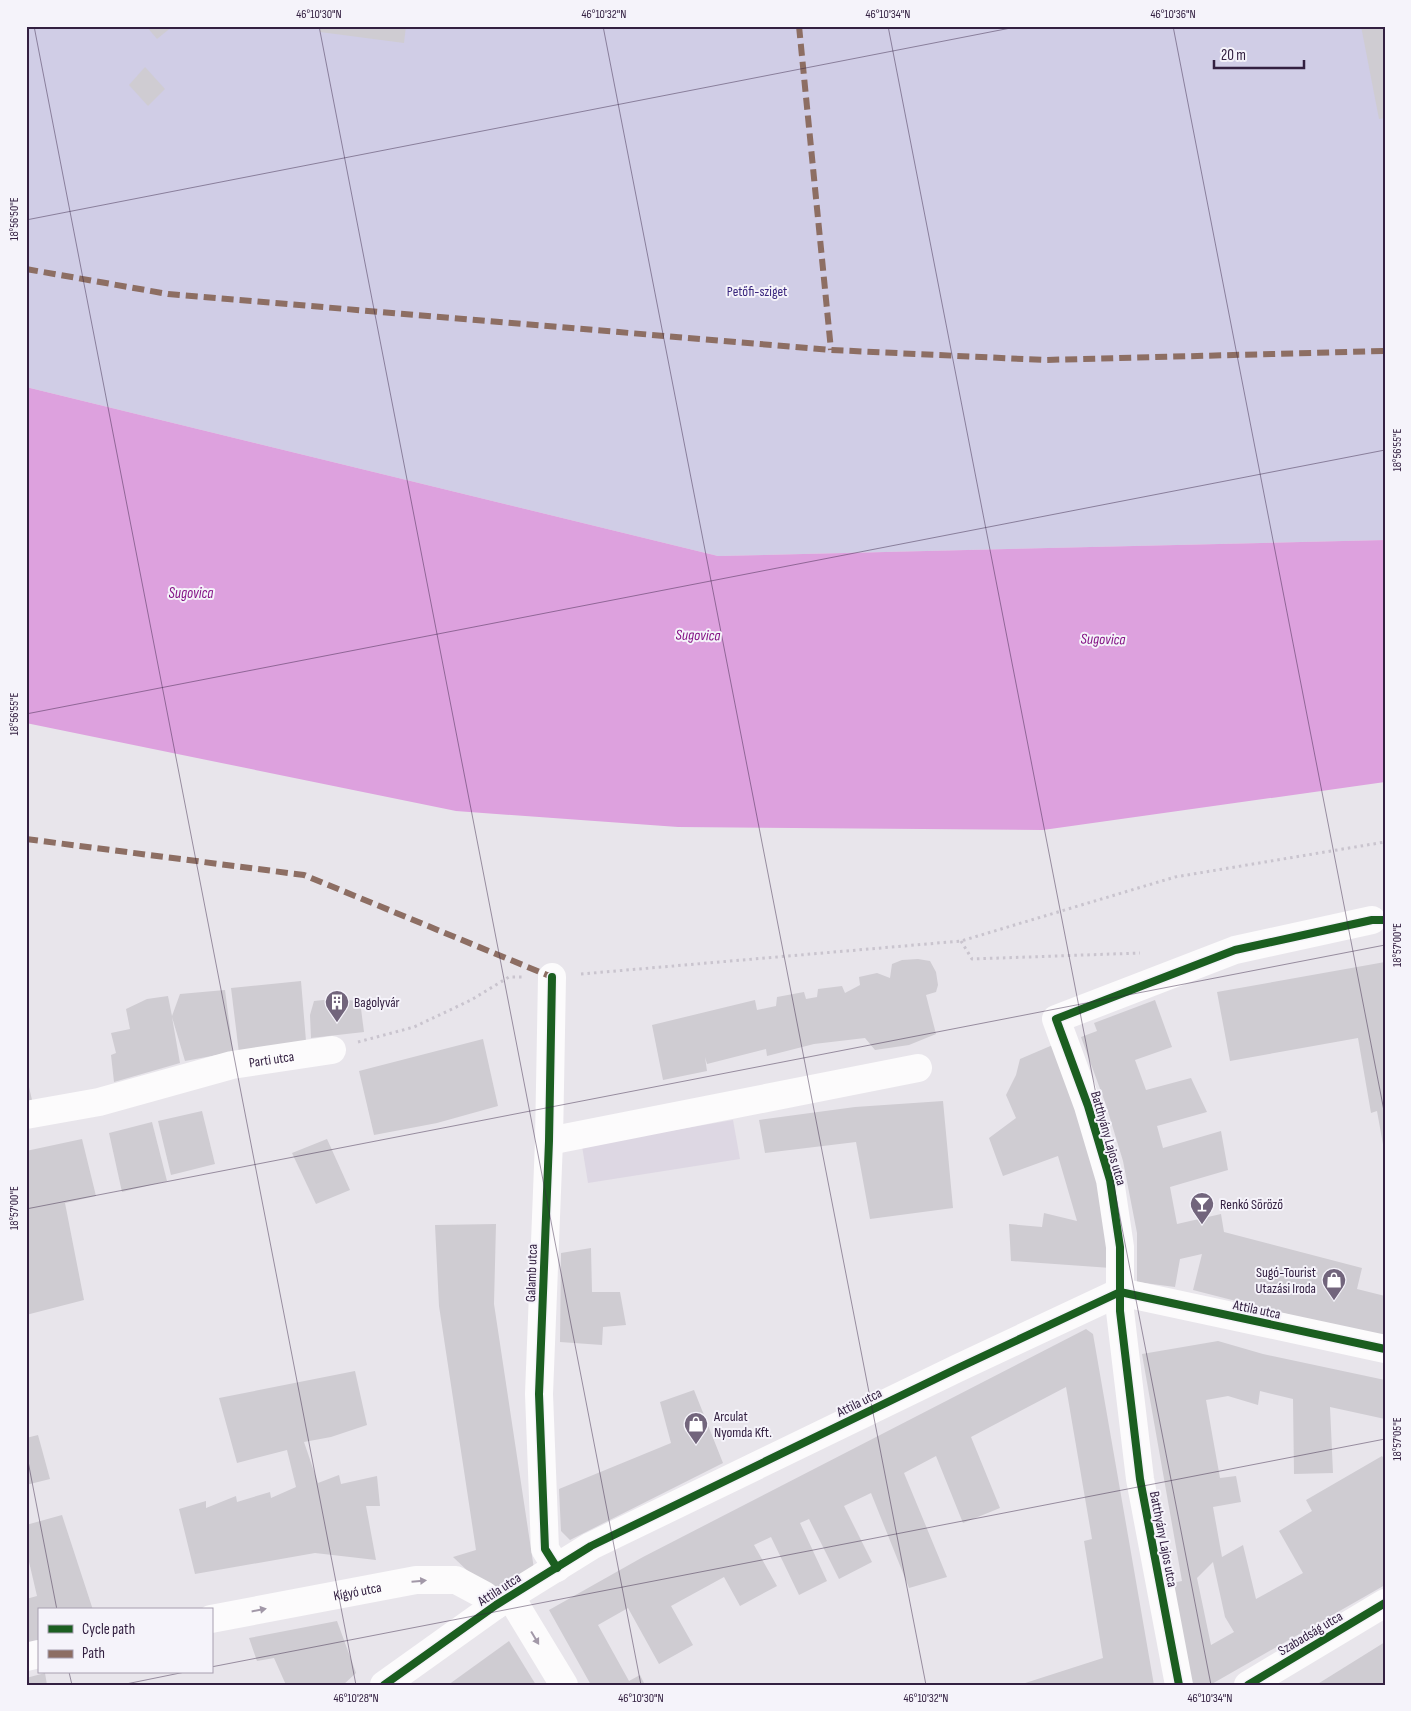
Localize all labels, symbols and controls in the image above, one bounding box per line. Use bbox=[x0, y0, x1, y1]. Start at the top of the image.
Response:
text: 46°10'30"N bbox=[296, 7, 342, 22]
text: 46°10'32"N bbox=[582, 7, 626, 22]
text: 46°10'34"N bbox=[866, 7, 910, 22]
text: 46°10'36"N bbox=[1150, 7, 1196, 22]
scale bar bbox=[1214, 38, 1304, 70]
text: 20 m bbox=[1221, 46, 1246, 65]
text: 18°56'50"E bbox=[7, 197, 22, 241]
park label: Petőfi-sziget bbox=[727, 283, 787, 300]
text: 18°56'55"E bbox=[1390, 429, 1405, 471]
water label: Sugovica bbox=[169, 584, 213, 603]
water label: Sugovica bbox=[675, 626, 721, 645]
water label: Sugovica bbox=[1080, 630, 1126, 649]
text: 18°56'55"E bbox=[7, 693, 22, 735]
text: 18°57'00"E bbox=[1390, 923, 1405, 967]
building icon: Bagolyvár bbox=[324, 989, 350, 1023]
place label: Bagolyvár bbox=[354, 994, 400, 1011]
street label: Parti utca bbox=[248, 1048, 295, 1071]
street label: Batthyány Lajos utca bbox=[1087, 1089, 1130, 1187]
text: 18°57'00"E bbox=[7, 1186, 22, 1230]
bar icon: Renkó Söröző bbox=[1189, 1191, 1215, 1225]
place label: Renkó Söröző bbox=[1220, 1196, 1283, 1213]
street label: Galamb utca bbox=[522, 1244, 541, 1302]
place label: Sugó-Tourist Utazási Iroda bbox=[1256, 1264, 1316, 1297]
shop icon: Sugó-Tourist Utazási Iroda bbox=[1321, 1267, 1347, 1301]
street label: Attila utca bbox=[1231, 1296, 1282, 1323]
street label: Attila utca bbox=[833, 1384, 885, 1421]
place label: Arculat Nyomda Kft. bbox=[713, 1408, 772, 1441]
shop icon: Arculat Nyomda Kft. bbox=[683, 1411, 709, 1445]
text: 18°57'05"E bbox=[1390, 1417, 1405, 1461]
street label: Batthyány Lajos utca bbox=[1146, 1490, 1181, 1588]
street label: Attila utca bbox=[474, 1569, 524, 1610]
one-way arrow bbox=[411, 1577, 427, 1585]
street label: Kígyó utca bbox=[332, 1579, 383, 1605]
one-way arrow bbox=[252, 1605, 268, 1613]
street label: Szabadság utca bbox=[1275, 1607, 1346, 1659]
legend bbox=[38, 1608, 212, 1674]
text: Cycle path bbox=[82, 1620, 135, 1639]
one-way arrow bbox=[531, 1631, 540, 1644]
text: Path bbox=[82, 1644, 105, 1663]
text: 46°10'28"N bbox=[333, 1691, 379, 1706]
text: 46°10'30"N bbox=[618, 1691, 664, 1706]
text: 46°10'32"N bbox=[904, 1691, 948, 1706]
text: 46°10'34"N bbox=[1188, 1691, 1232, 1706]

